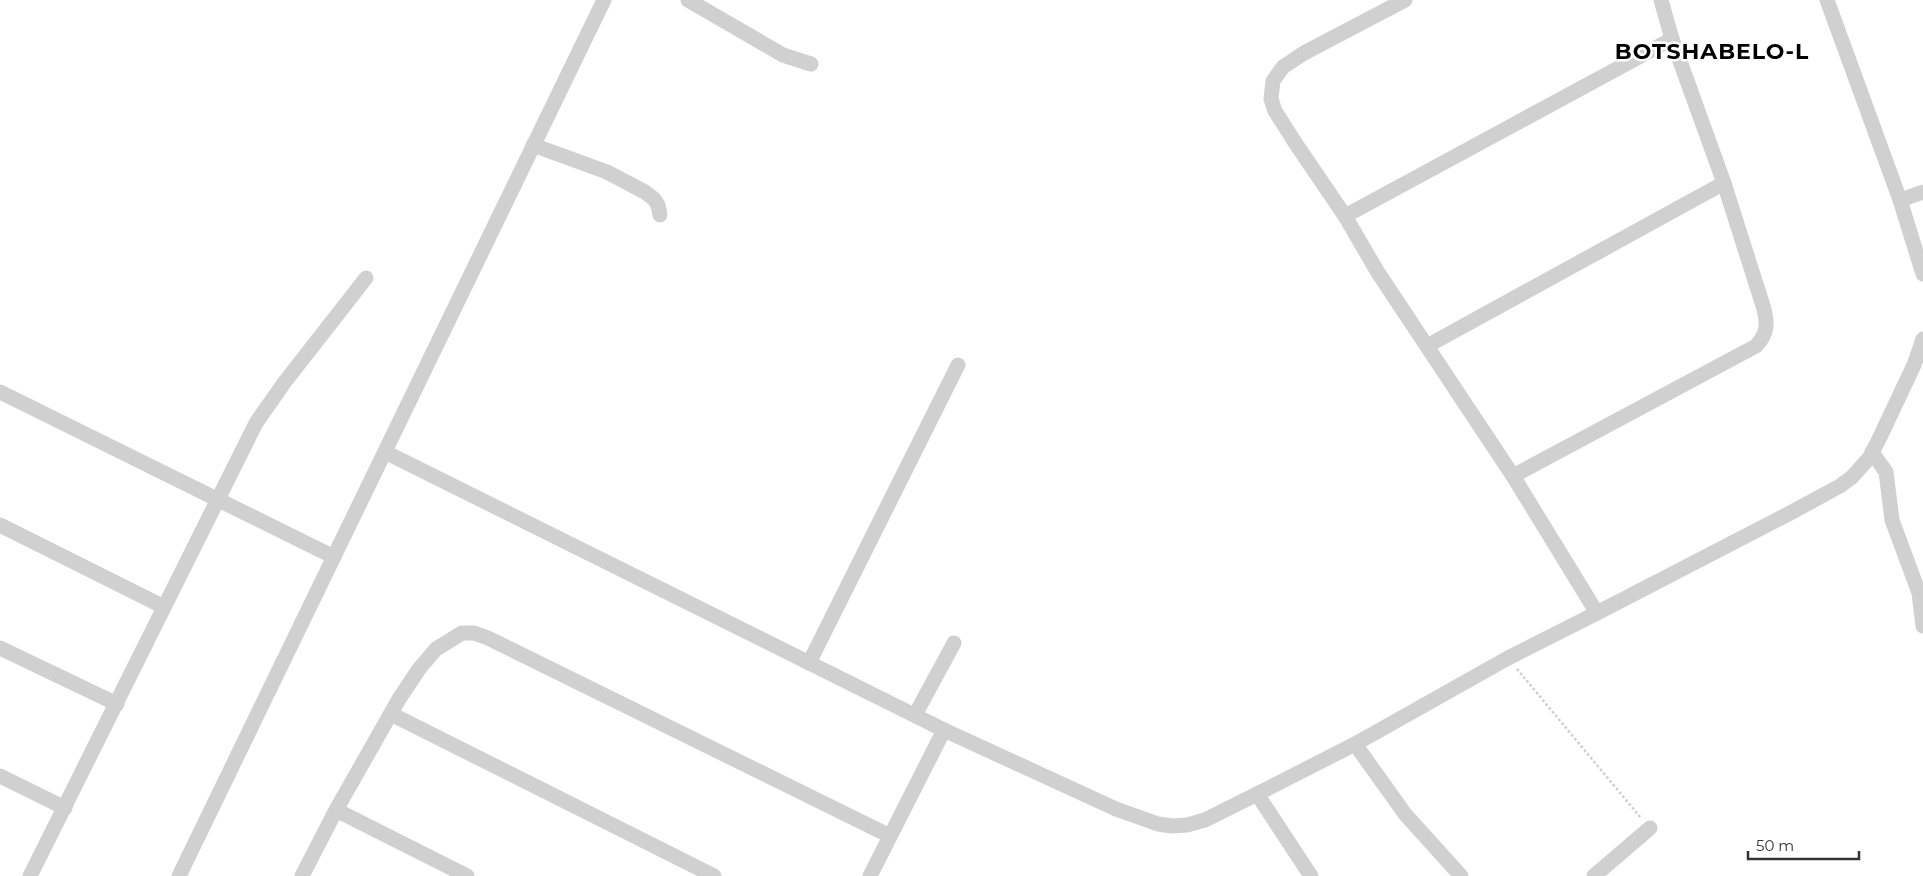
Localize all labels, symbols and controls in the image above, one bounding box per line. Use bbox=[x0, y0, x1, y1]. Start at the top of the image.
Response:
district label: BOTSHABELO-L bbox=[1615, 38, 1809, 65]
scale bar bbox=[1748, 828, 1859, 860]
text: 50 m bbox=[1756, 836, 1794, 855]

